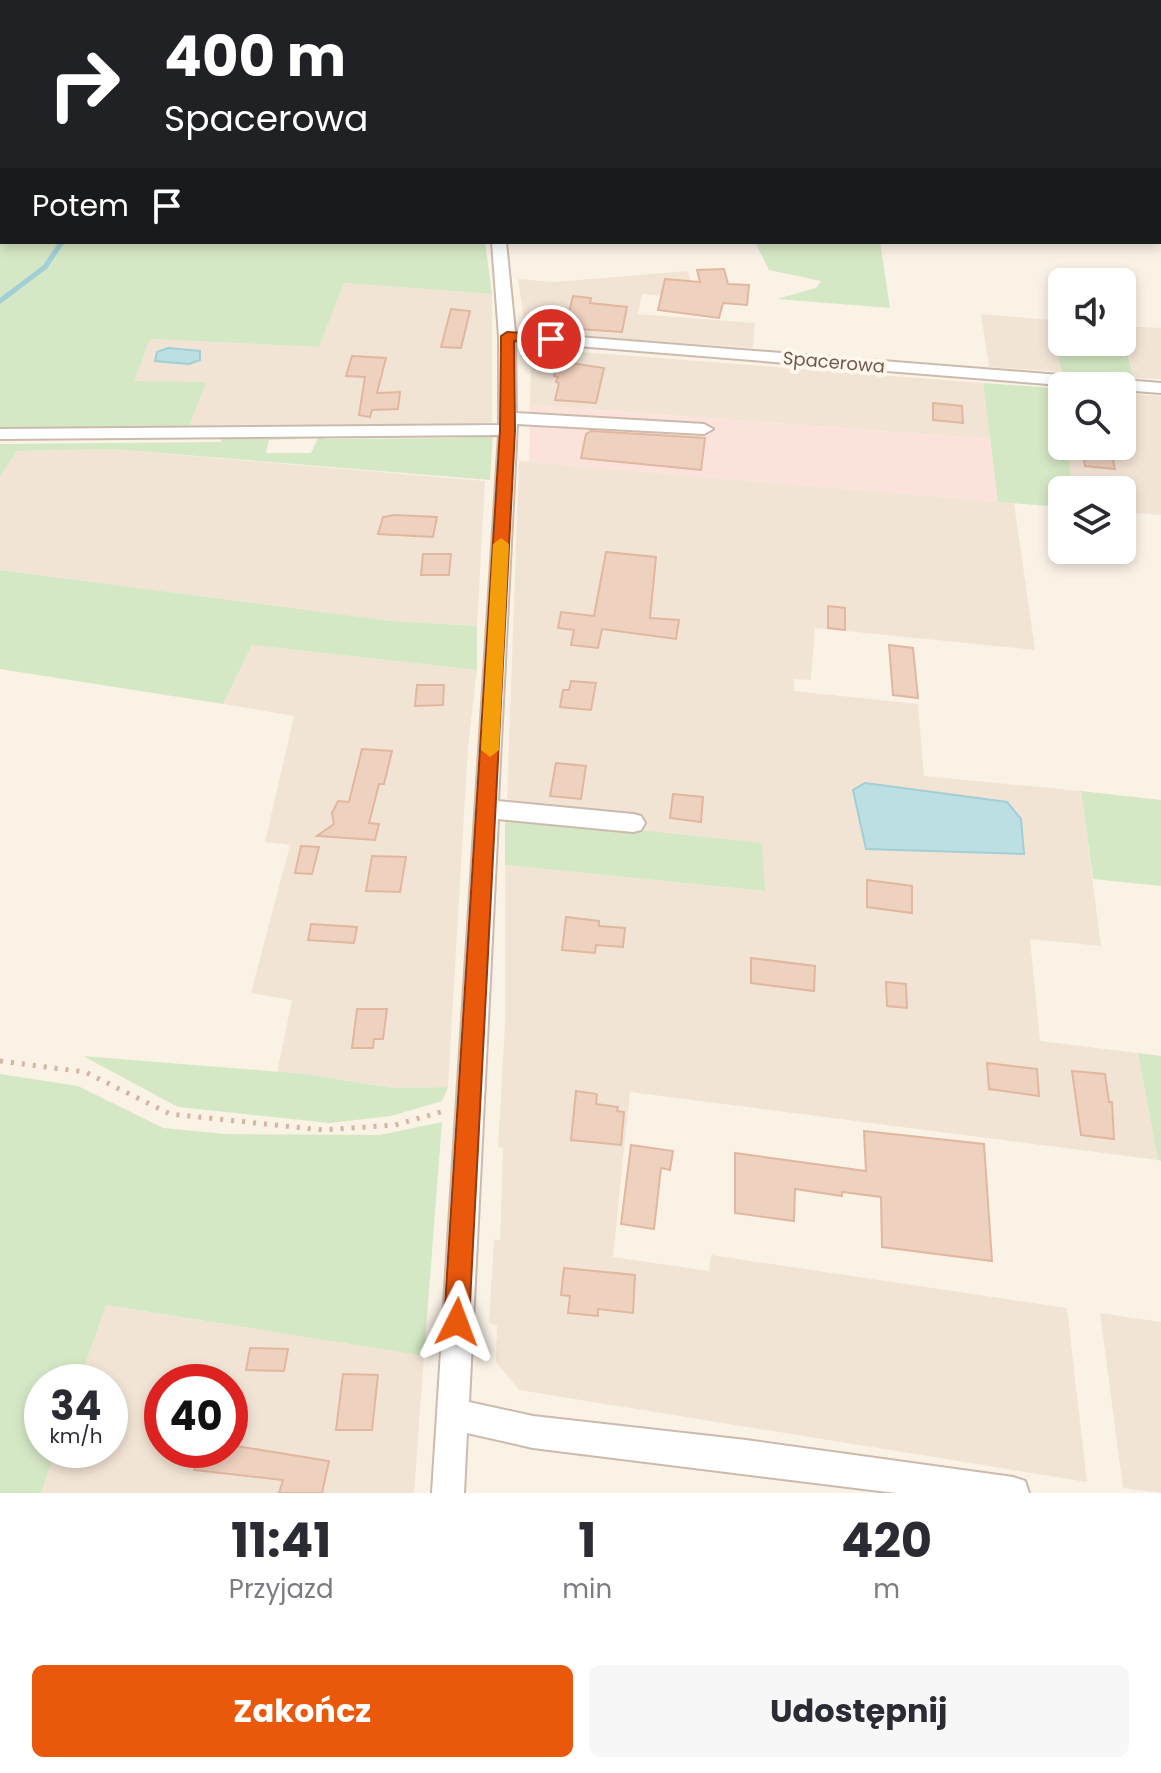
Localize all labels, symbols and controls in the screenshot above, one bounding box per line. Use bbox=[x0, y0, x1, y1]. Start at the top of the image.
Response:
text: 400 m bbox=[164, 17, 346, 96]
icon: right bbox=[32, 32, 136, 136]
text: Spacerowa bbox=[164, 93, 368, 144]
text: Potem bbox=[32, 184, 129, 227]
icon: arrive bbox=[145, 184, 189, 228]
map controls bbox=[1048, 268, 1136, 564]
button: sound bbox=[1048, 268, 1136, 356]
pin bbox=[517, 305, 585, 373]
icon: arrive bbox=[529, 317, 573, 361]
street label: Spacerowa bbox=[782, 345, 886, 379]
button: search bbox=[1048, 372, 1136, 460]
button: layers bbox=[1048, 476, 1136, 564]
position arrow bbox=[415, 1280, 499, 1364]
speed limit sign: 40 bbox=[144, 1364, 248, 1468]
text: 34 bbox=[50, 1378, 102, 1434]
text: km/h bbox=[49, 1422, 103, 1450]
text: 11:41 bbox=[231, 1507, 331, 1574]
text: 1 bbox=[578, 1507, 596, 1574]
text: 420 bbox=[841, 1507, 932, 1574]
text: Przyjazd bbox=[229, 1571, 333, 1607]
text: min bbox=[562, 1571, 612, 1607]
text: m bbox=[873, 1571, 900, 1607]
button: Zakończ bbox=[32, 1665, 573, 1757]
button: Udostępnij bbox=[589, 1665, 1129, 1757]

